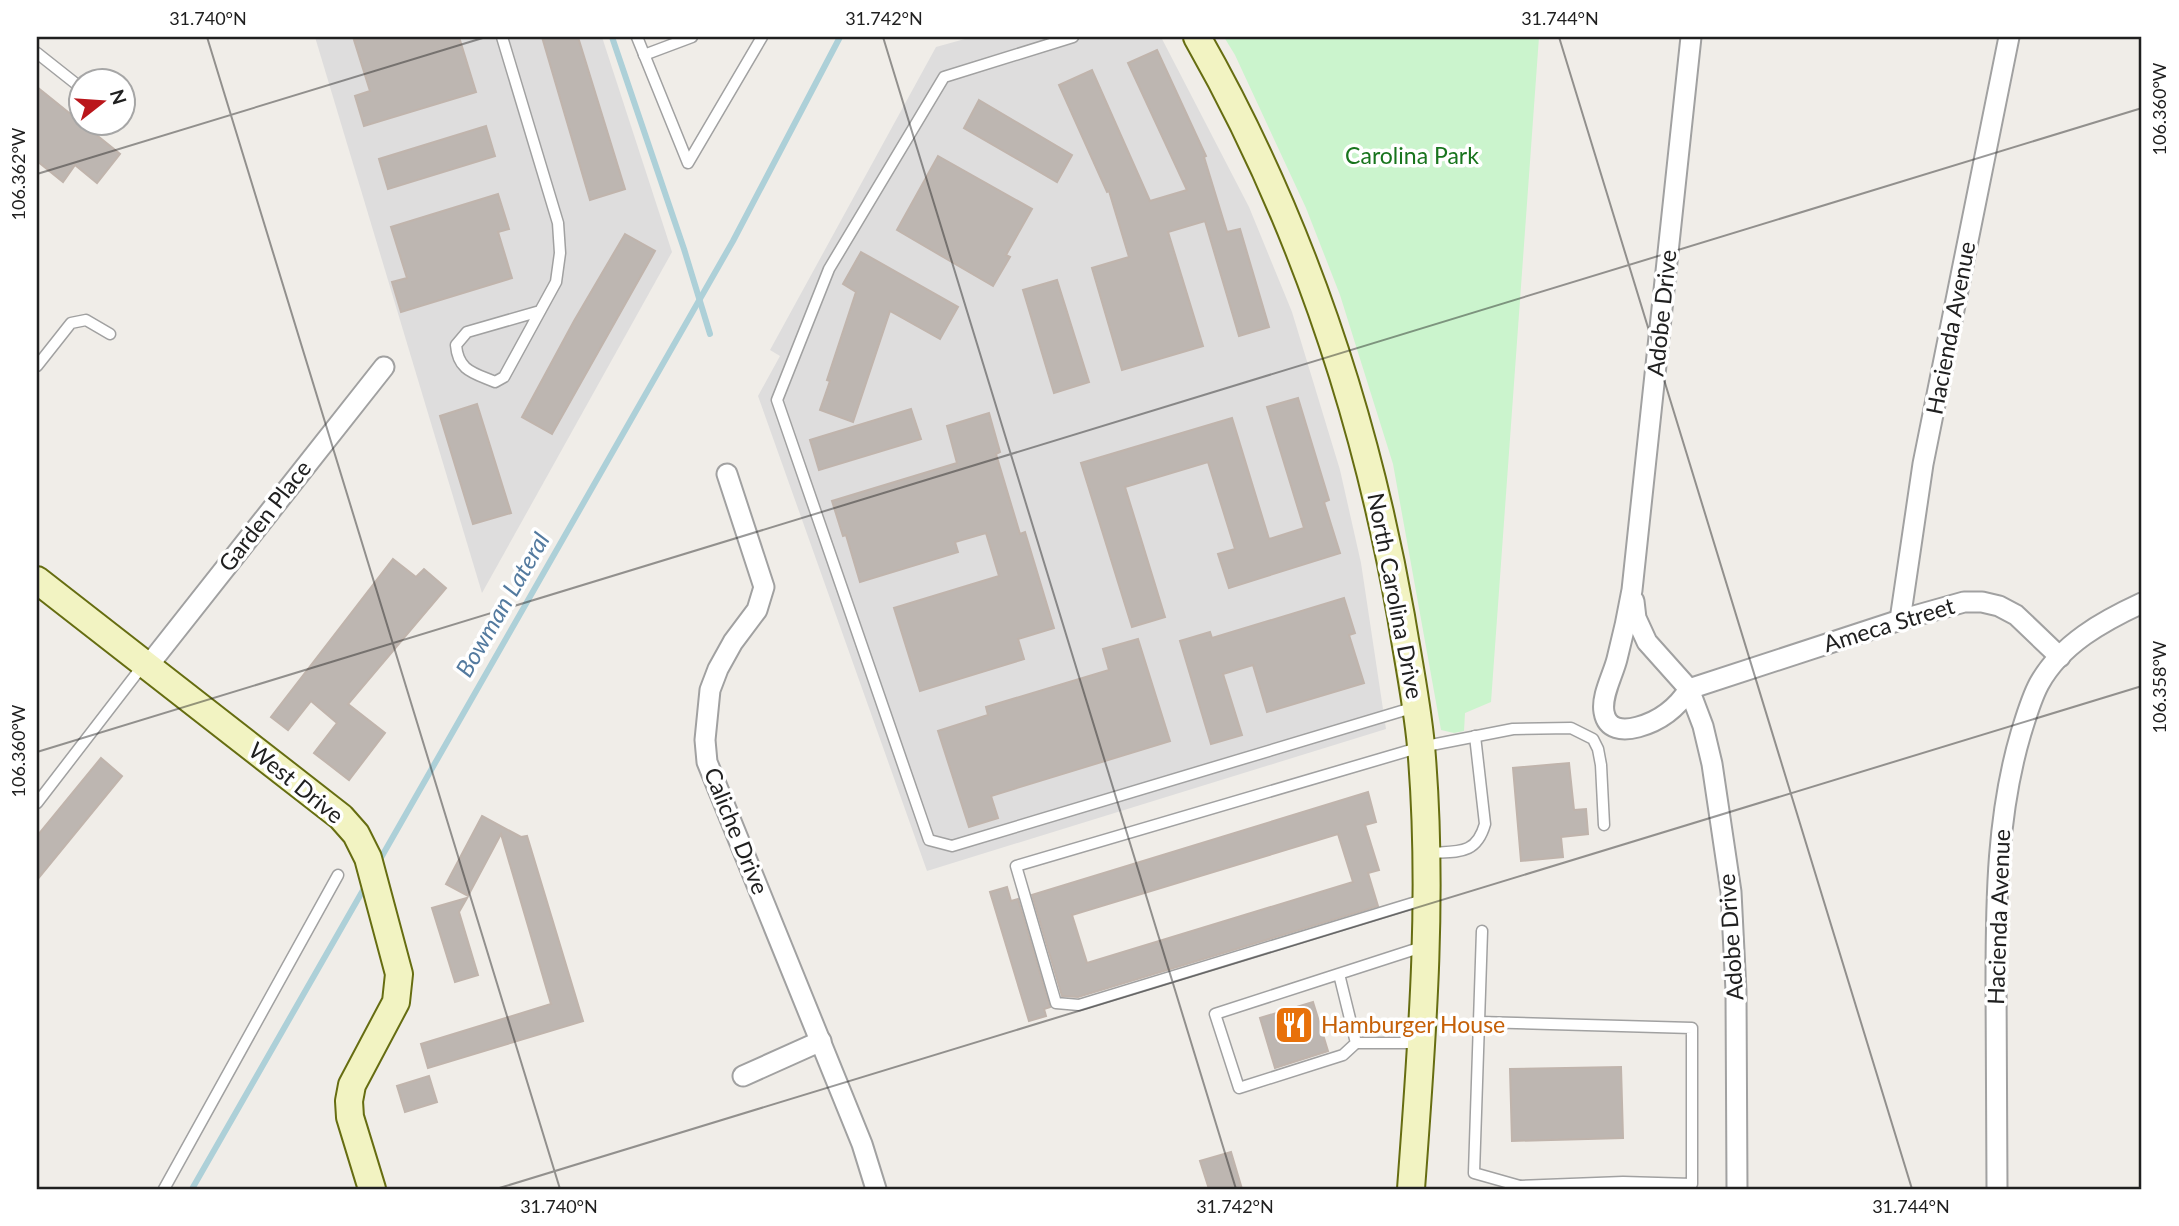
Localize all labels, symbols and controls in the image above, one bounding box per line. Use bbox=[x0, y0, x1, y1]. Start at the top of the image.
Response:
text: 31.740°N bbox=[169, 7, 247, 29]
text: 31.742°N bbox=[845, 7, 923, 29]
text: 31.744°N bbox=[1521, 7, 1599, 29]
text: 106.360°W bbox=[2148, 62, 2170, 156]
north arrow bbox=[66, 66, 136, 136]
text: N bbox=[106, 87, 132, 107]
text: 106.362°W bbox=[7, 127, 29, 221]
park label: Carolina Park bbox=[1345, 141, 1479, 169]
street label: Hacienda Avenue bbox=[1920, 239, 1981, 417]
street label: Adobe Drive bbox=[1640, 248, 1682, 378]
street label: Garden Place bbox=[212, 454, 316, 577]
street label: North Carolina Drive bbox=[1362, 490, 1430, 701]
water label: Bowman Lateral bbox=[449, 527, 555, 681]
street label: Ameca Street bbox=[1820, 591, 1958, 657]
text: 106.358°W bbox=[2148, 640, 2170, 734]
text: 106.360°W bbox=[7, 704, 29, 798]
street label: West Drive bbox=[244, 736, 350, 829]
street label: Caliche Drive bbox=[699, 763, 775, 898]
street label: Hacienda Avenue bbox=[1981, 829, 2015, 1005]
street label: Adobe Drive bbox=[1712, 873, 1748, 1001]
restaurant icon: Hamburger House bbox=[1273, 1004, 1315, 1046]
place label: Hamburger House bbox=[1321, 1010, 1505, 1038]
text: 31.740°N bbox=[520, 1195, 598, 1217]
text: 31.742°N bbox=[1196, 1195, 1274, 1217]
text: 31.744°N bbox=[1872, 1195, 1950, 1217]

